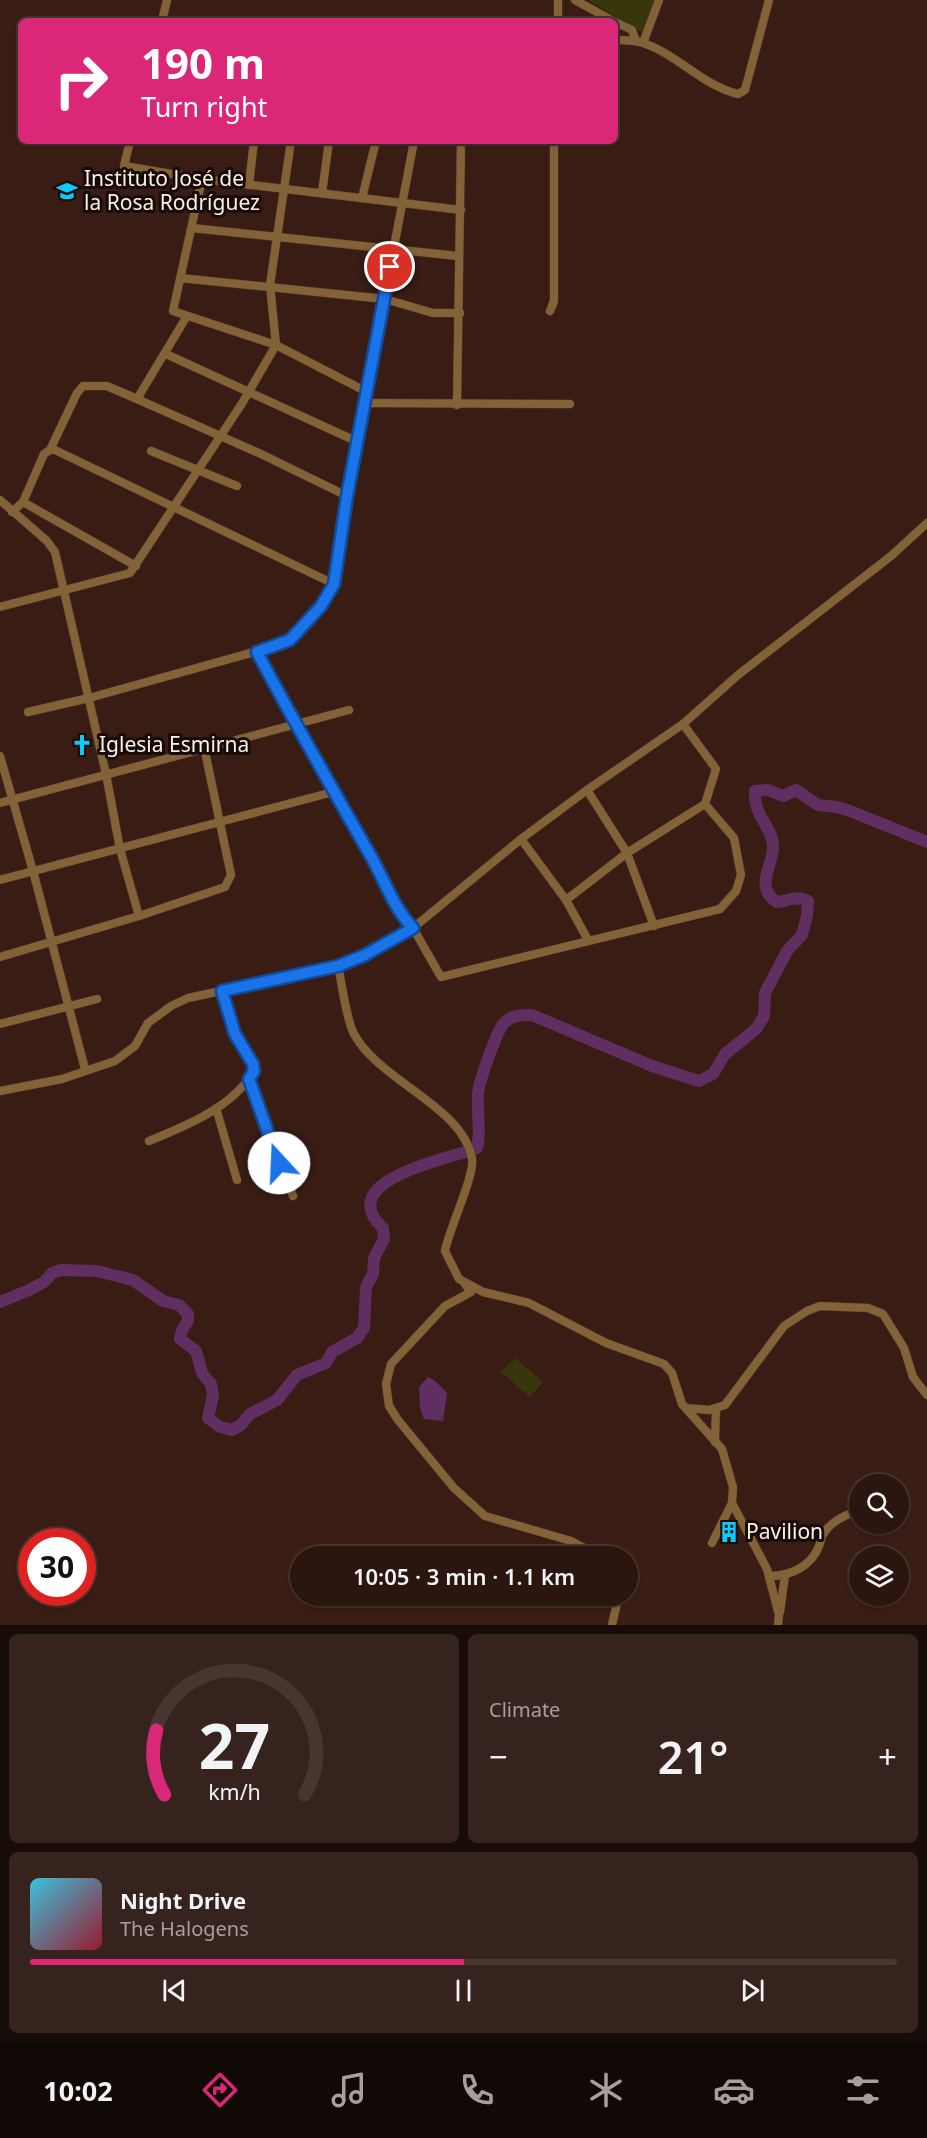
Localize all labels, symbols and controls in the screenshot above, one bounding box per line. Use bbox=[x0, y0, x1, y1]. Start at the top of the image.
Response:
text: 190 m bbox=[141, 34, 265, 91]
icon: right bbox=[42, 42, 120, 120]
text: Turn right bbox=[141, 88, 267, 125]
place label: Instituto José de la Rosa Rodríguez bbox=[84, 164, 260, 216]
school or university icon: Instituto José de la Rosa Rodríguez bbox=[55, 179, 79, 203]
pin bbox=[364, 241, 415, 292]
icon: arrive bbox=[373, 250, 406, 283]
place label: Iglesia Esmirna bbox=[99, 730, 249, 758]
church icon: Iglesia Esmirna bbox=[70, 733, 94, 757]
position arrow bbox=[247, 1131, 311, 1195]
map controls bbox=[849, 1474, 909, 1606]
button: search bbox=[849, 1474, 909, 1534]
place label: Pavilion bbox=[746, 1517, 823, 1545]
building icon: Pavilion bbox=[717, 1520, 741, 1544]
speed limit sign: 30 bbox=[18, 1528, 96, 1606]
button: layers bbox=[849, 1546, 909, 1606]
text: 10:05 · 3 min · 1.1 km bbox=[353, 1561, 575, 1591]
text: Climate bbox=[489, 1696, 560, 1723]
text: 27 bbox=[198, 1702, 270, 1787]
text: 21° bbox=[658, 1726, 728, 1787]
text: − bbox=[489, 1734, 508, 1779]
text: + bbox=[878, 1734, 897, 1779]
text: km/h bbox=[208, 1778, 260, 1807]
text: Night Drive bbox=[120, 1885, 246, 1915]
text: The Halogens bbox=[120, 1915, 249, 1942]
icon: previous bbox=[158, 1974, 191, 2007]
icon: pause bbox=[447, 1974, 480, 2007]
icon: next bbox=[736, 1974, 769, 2007]
icon: directions bbox=[199, 2069, 241, 2111]
icon: music bbox=[328, 2069, 370, 2111]
icon: phone bbox=[456, 2069, 498, 2111]
icon: climate bbox=[585, 2069, 627, 2111]
icon: car bbox=[713, 2069, 755, 2111]
icon: filters bbox=[842, 2069, 884, 2111]
text: 10:02 bbox=[43, 2072, 113, 2109]

